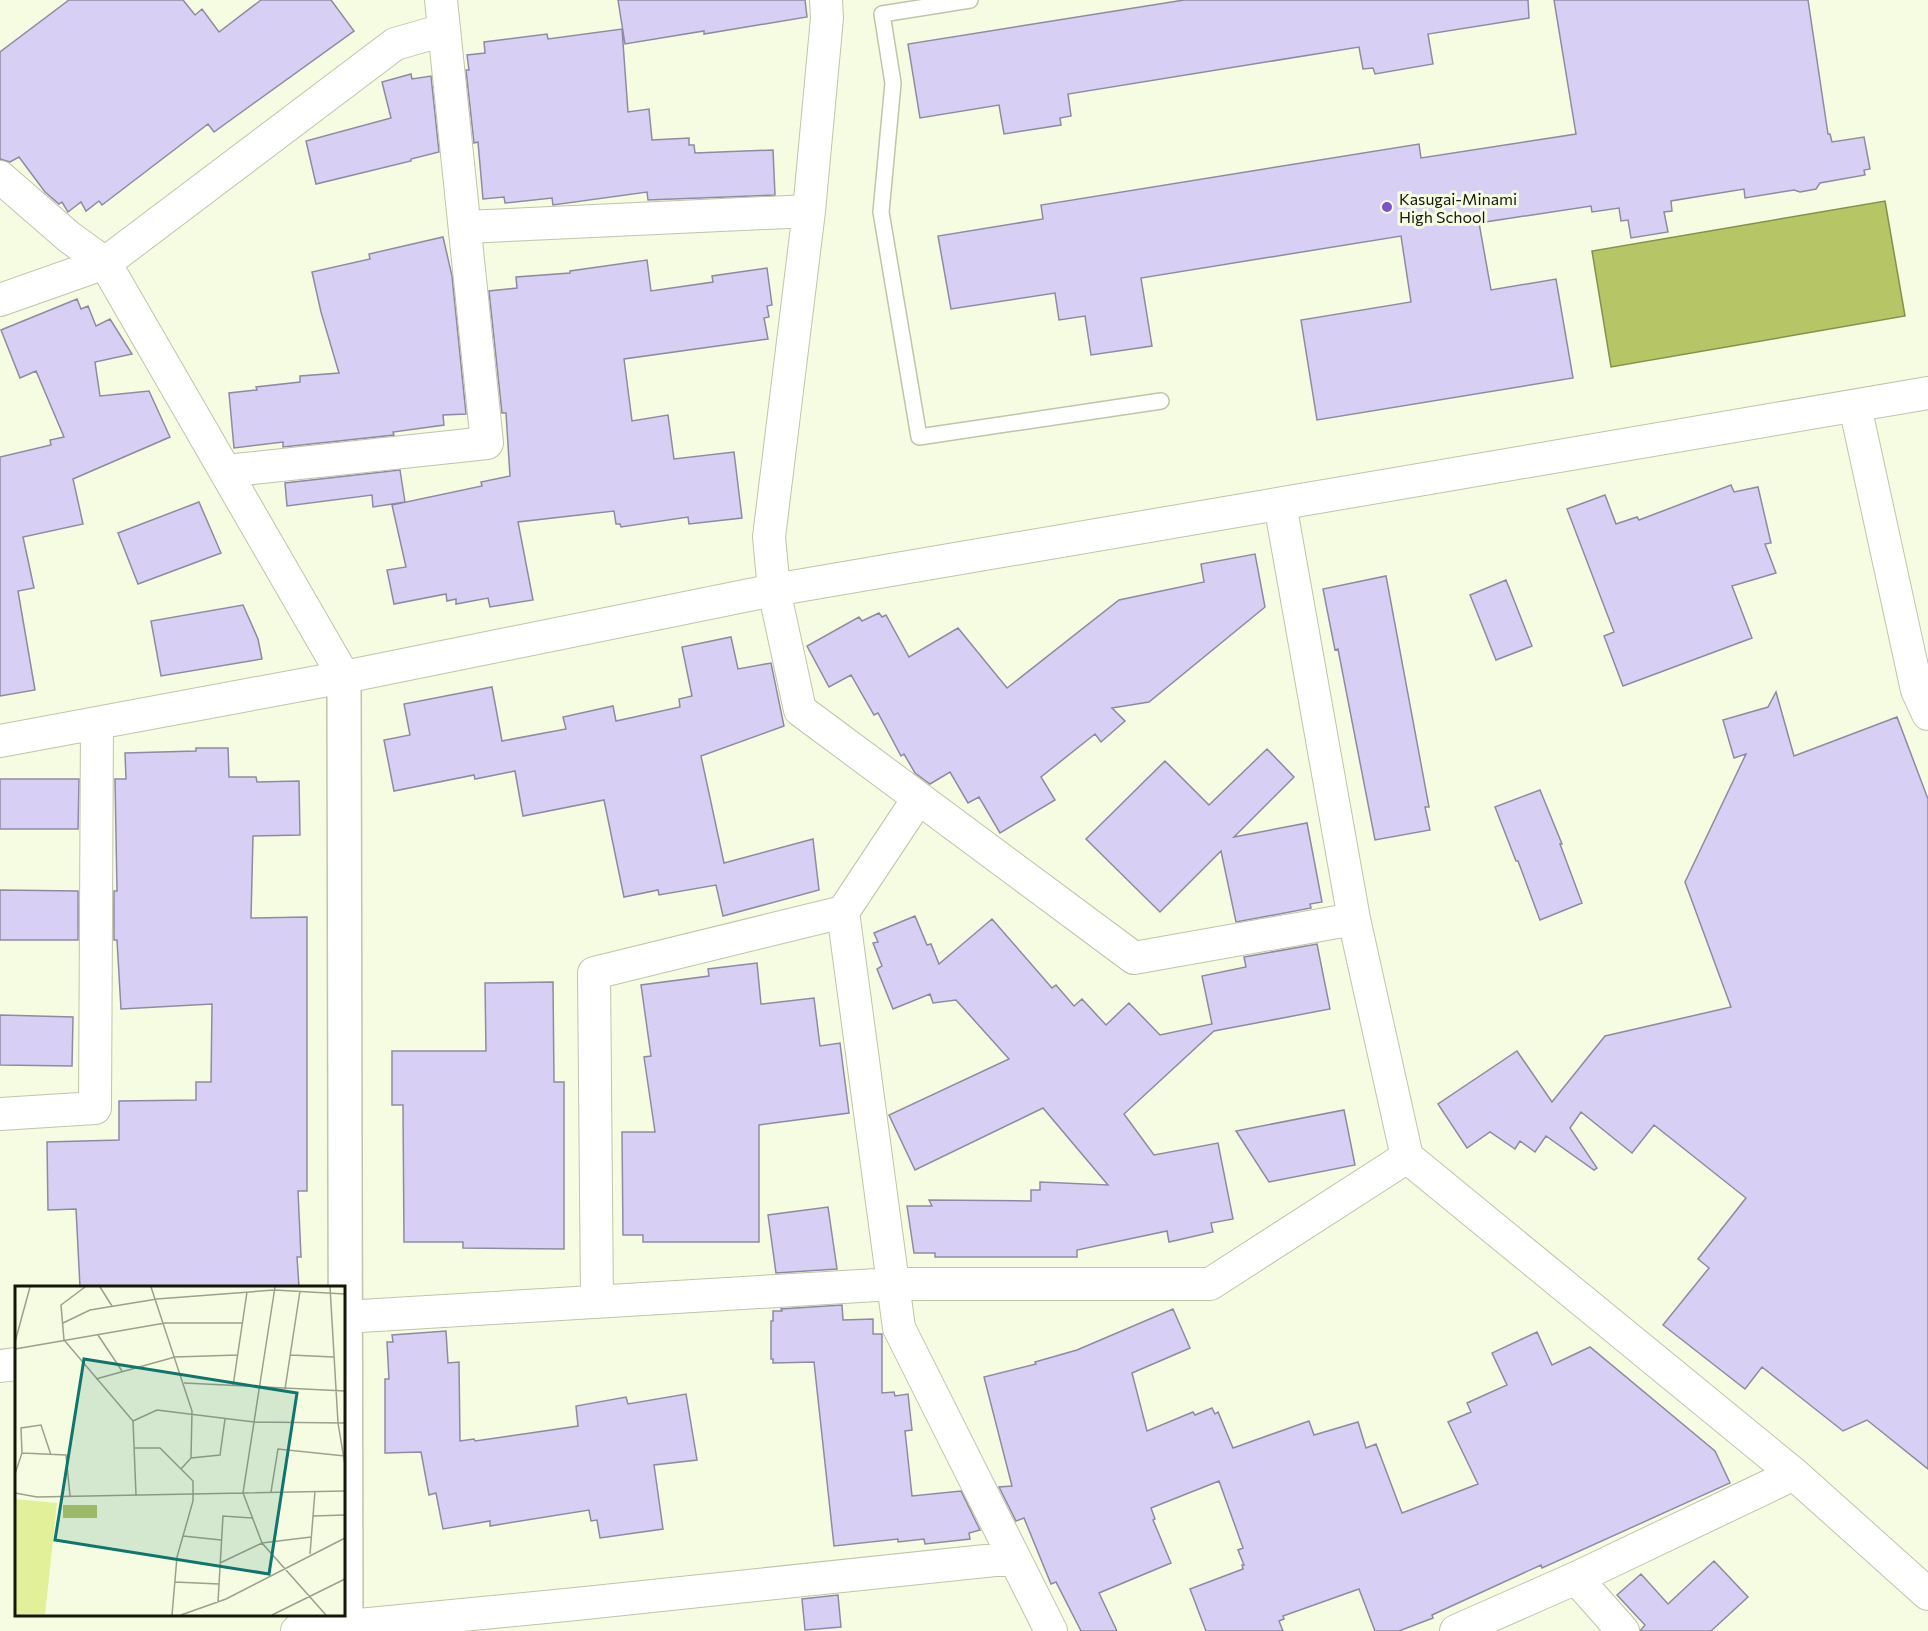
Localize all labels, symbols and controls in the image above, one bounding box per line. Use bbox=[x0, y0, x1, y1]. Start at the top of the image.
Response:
place label: Kasugai-Minami High School bbox=[1399, 189, 1517, 226]
marker: Kasugai-Minami High School bbox=[1380, 200, 1394, 214]
inset map bbox=[15, 1286, 345, 1616]

